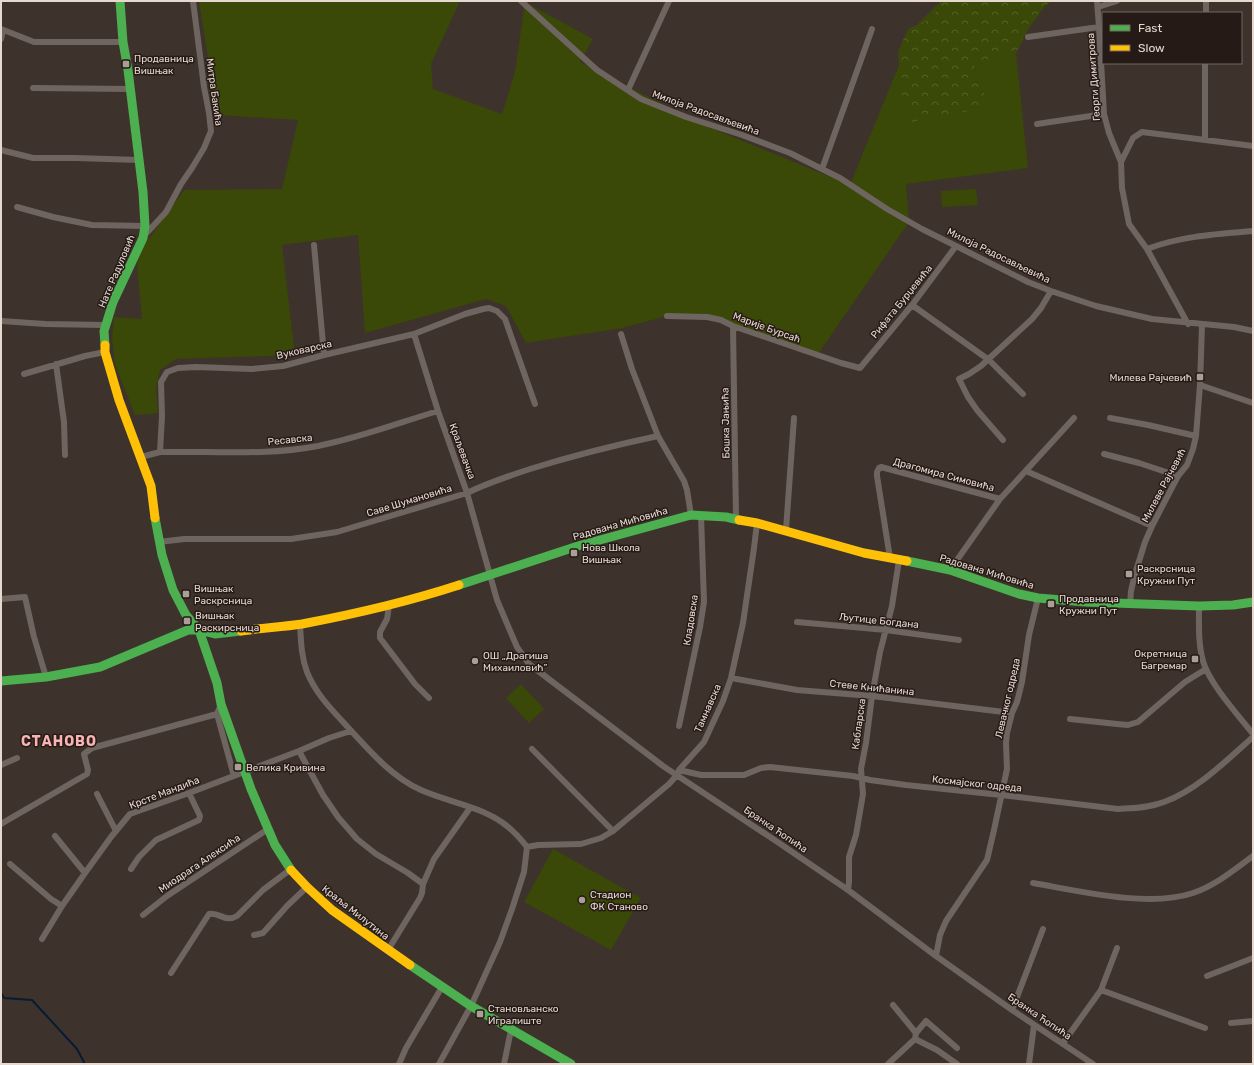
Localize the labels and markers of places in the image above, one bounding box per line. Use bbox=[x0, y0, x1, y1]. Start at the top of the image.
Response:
place label: Продавница Вишњак bbox=[134, 53, 194, 77]
marker: Продавница Вишњак bbox=[121, 59, 131, 69]
place label: Милева Рајчевић bbox=[1110, 372, 1192, 384]
marker: Милева Рајчевић bbox=[1195, 372, 1205, 382]
place label: Нова Школа Вишњак bbox=[582, 542, 640, 566]
marker: Нова Школа Вишњак bbox=[569, 548, 579, 558]
place label: Раскрсница Кружни Пут bbox=[1137, 563, 1195, 587]
marker: Раскрсница Кружни Пут bbox=[1124, 569, 1134, 579]
place label: Вишњак Раскрсница bbox=[194, 583, 252, 607]
marker: Вишњак Раскрсница bbox=[181, 589, 191, 599]
place label: Продавница Кружни Пут bbox=[1059, 593, 1119, 617]
marker: Продавница Кружни Пут bbox=[1046, 599, 1056, 609]
place label: Вишњак Раскирсница bbox=[195, 610, 259, 634]
marker: Вишњак Раскирсница bbox=[182, 616, 192, 626]
place label: Окретница Багремар bbox=[1134, 648, 1187, 672]
place label: ОШ „Драгиша Михаиловић” bbox=[483, 650, 548, 674]
marker: Окретница Багремар bbox=[1190, 654, 1200, 664]
marker: ОШ „Драгиша Михаиловић” bbox=[470, 656, 480, 666]
marker: Велика Кривина bbox=[233, 762, 243, 772]
place label: Велика Кривина bbox=[246, 762, 325, 774]
place label: Стадион ФК Станово bbox=[590, 889, 648, 913]
marker: Стадион ФК Станово bbox=[577, 895, 587, 905]
place label: Становљанско Игралиште bbox=[488, 1003, 559, 1027]
marker: Становљанско Игралиште bbox=[475, 1009, 485, 1019]

